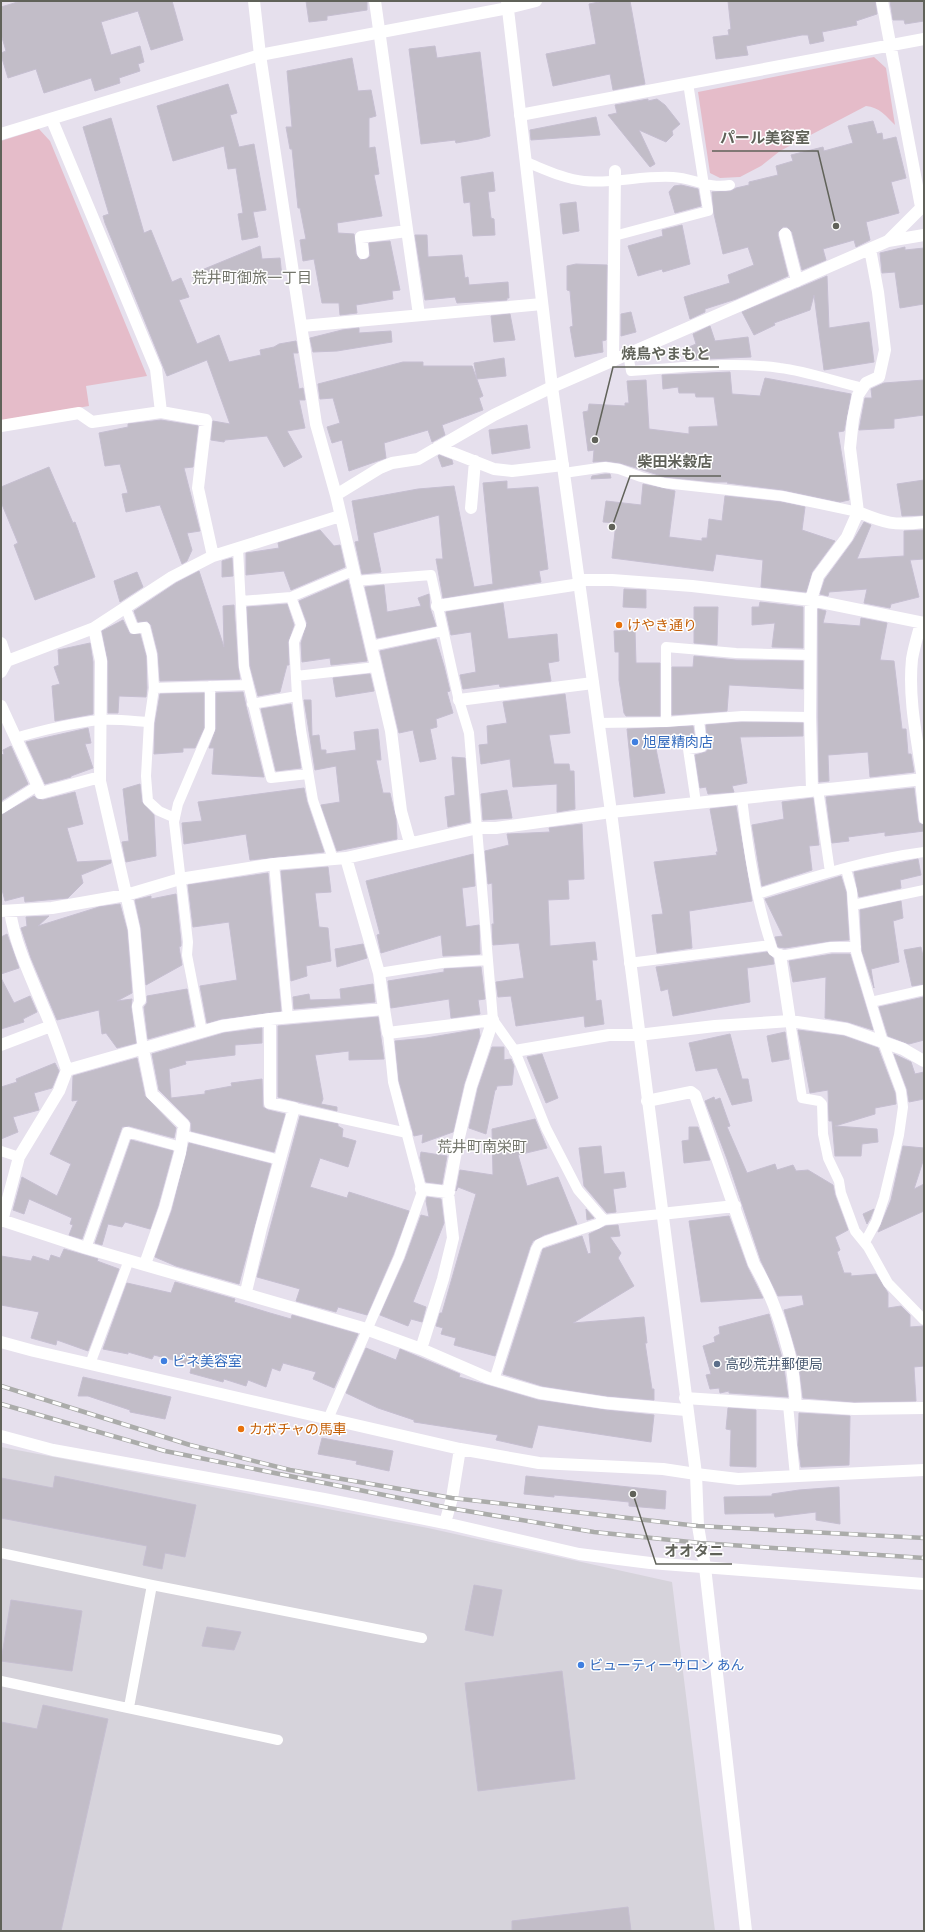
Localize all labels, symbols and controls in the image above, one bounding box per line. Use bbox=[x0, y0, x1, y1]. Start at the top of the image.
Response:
callout: パール美容室 bbox=[712, 124, 818, 151]
text: パール美容室 bbox=[720, 128, 810, 146]
district label: 荒井町御旅一丁目 bbox=[192, 268, 312, 286]
callout: 焼鳥やまもと bbox=[613, 340, 719, 367]
text: 焼鳥やまもと bbox=[621, 344, 711, 362]
callout: 柴田米穀店 bbox=[630, 449, 721, 476]
text: 柴田米穀店 bbox=[637, 452, 713, 470]
place label: けやき通り bbox=[627, 616, 697, 633]
marker: けやき通り bbox=[614, 620, 624, 630]
place label: 旭屋精肉店 bbox=[643, 733, 713, 750]
marker: 旭屋精肉店 bbox=[630, 737, 640, 747]
district label: 荒井町南栄町 bbox=[437, 1137, 527, 1155]
place label: ビネ美容室 bbox=[172, 1352, 242, 1369]
place label: 高砂荒井郵便局 bbox=[725, 1355, 823, 1372]
marker: ビネ美容室 bbox=[159, 1356, 169, 1366]
marker: 高砂荒井郵便局 bbox=[712, 1359, 722, 1369]
place label: カボチャの馬車 bbox=[249, 1420, 347, 1437]
marker: カボチャの馬車 bbox=[236, 1424, 246, 1434]
callout: オオタニ bbox=[656, 1537, 732, 1564]
text: オオタニ bbox=[664, 1541, 724, 1559]
place label: ビューティーサロン あん bbox=[589, 1656, 745, 1673]
marker: ビューティーサロン あん bbox=[576, 1660, 586, 1670]

